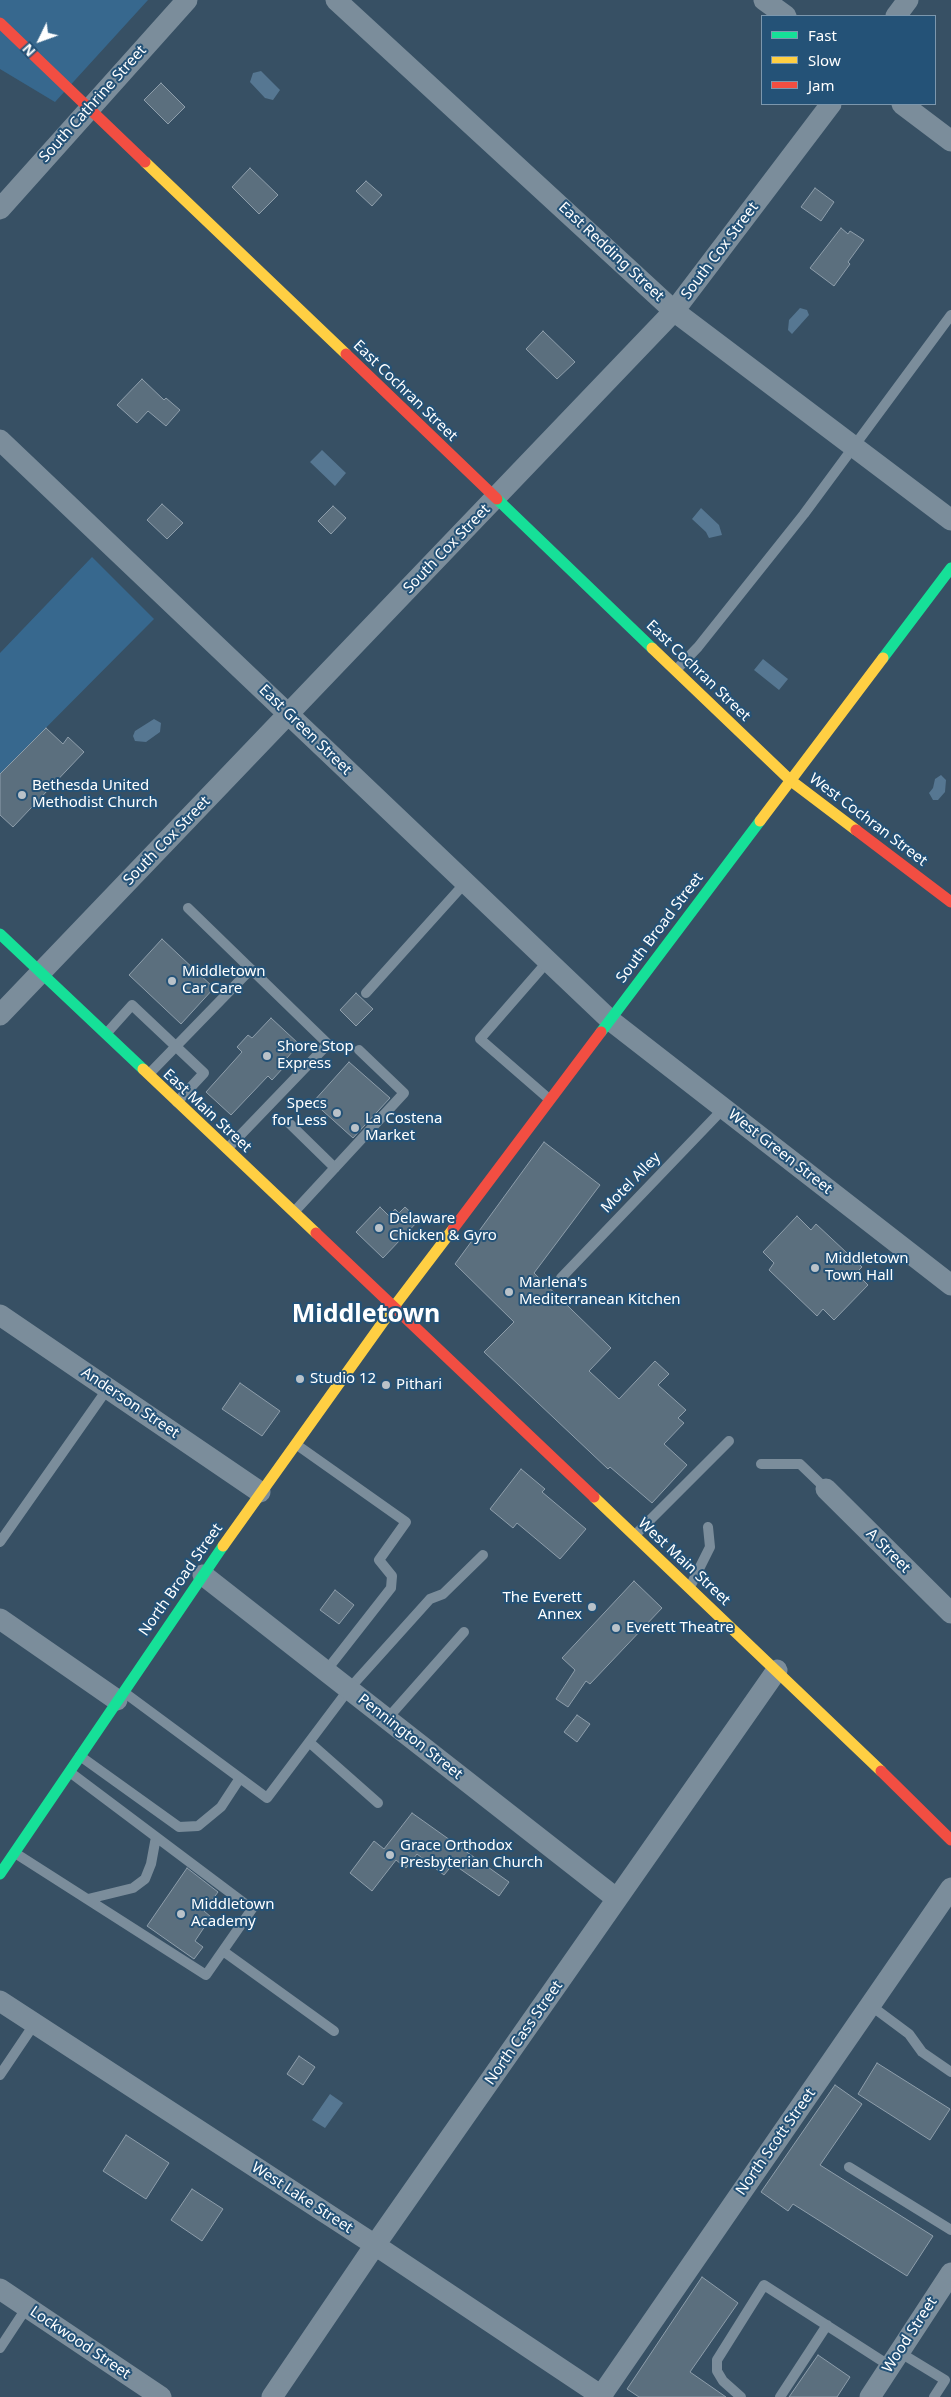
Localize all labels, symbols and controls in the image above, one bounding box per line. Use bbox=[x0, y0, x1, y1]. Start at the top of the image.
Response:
north arrow bbox=[15, 15, 65, 65]
legend bbox=[761, 15, 936, 105]
text: Fast bbox=[808, 25, 837, 45]
text: N bbox=[18, 40, 39, 61]
street label: South Cathrine Street bbox=[36, 42, 150, 166]
text: Slow bbox=[808, 50, 841, 70]
text: Jam bbox=[808, 75, 835, 95]
street label: East Redding Street bbox=[555, 198, 667, 306]
street label: South Cox Street bbox=[678, 199, 762, 303]
street label: East Cochran Street bbox=[349, 337, 461, 445]
street label: South Cox Street bbox=[400, 501, 494, 597]
street label: East Cochran Street bbox=[642, 617, 754, 725]
street label: East Green Street bbox=[255, 681, 355, 779]
street label: West Cochran Street bbox=[805, 770, 931, 870]
place label: Bethesda United Methodist Church bbox=[32, 777, 158, 812]
marker: Bethesda United Methodist Church bbox=[16, 789, 28, 801]
street label: South Cox Street bbox=[120, 793, 214, 889]
street label: South Broad Street bbox=[613, 869, 707, 987]
place label: Middletown Car Care bbox=[182, 963, 266, 998]
marker: Middletown Car Care bbox=[166, 975, 178, 987]
place label: Shore Stop Express bbox=[277, 1038, 354, 1073]
marker: Shore Stop Express bbox=[261, 1050, 273, 1062]
street label: East Main Street bbox=[159, 1065, 255, 1157]
place label: Specs for Less bbox=[272, 1095, 327, 1130]
street label: West Green Street bbox=[724, 1106, 836, 1198]
marker: Specs for Less bbox=[331, 1107, 343, 1119]
place label: La Costena Market bbox=[365, 1110, 442, 1145]
marker: La Costena Market bbox=[349, 1122, 361, 1134]
street label: Motel Alley bbox=[598, 1149, 664, 1217]
place label: Delaware Chicken & Gyro bbox=[389, 1210, 497, 1245]
marker: Delaware Chicken & Gyro bbox=[373, 1222, 385, 1234]
place label: Middletown Town Hall bbox=[825, 1250, 909, 1285]
marker: Middletown Town Hall bbox=[809, 1262, 821, 1274]
place label: Marlena's Mediterranean Kitchen bbox=[519, 1274, 681, 1309]
marker: Marlena's Mediterranean Kitchen bbox=[503, 1286, 515, 1298]
district label: Middletown bbox=[292, 1300, 440, 1330]
street label: Anderson Street bbox=[78, 1364, 182, 1442]
place label: Studio 12 bbox=[310, 1370, 376, 1388]
marker: Studio 12 bbox=[294, 1373, 306, 1385]
place label: Pithari bbox=[396, 1376, 442, 1394]
marker: Pithari bbox=[380, 1379, 392, 1391]
street label: West Main Street bbox=[634, 1515, 734, 1609]
street label: North Broad Street bbox=[135, 1520, 227, 1640]
street label: A Street bbox=[862, 1525, 914, 1577]
place label: The Everett Annex bbox=[502, 1589, 582, 1624]
marker: The Everett Annex bbox=[586, 1601, 598, 1613]
place label: Everett Theatre bbox=[626, 1619, 734, 1637]
marker: Everett Theatre bbox=[610, 1622, 622, 1634]
street label: Pennington Street bbox=[354, 1691, 466, 1783]
place label: Grace Orthodox Presbyterian Church bbox=[400, 1837, 543, 1872]
marker: Grace Orthodox Presbyterian Church bbox=[384, 1849, 396, 1861]
place label: Middletown Academy bbox=[191, 1896, 275, 1931]
marker: Middletown Academy bbox=[175, 1908, 187, 1920]
street label: North Cass Street bbox=[481, 1977, 567, 2089]
street label: North Scott Street bbox=[732, 2085, 820, 2199]
street label: West Lake Street bbox=[248, 2159, 356, 2237]
street label: Wood Street bbox=[879, 2294, 941, 2376]
street label: Lockwood Street bbox=[26, 2303, 134, 2383]

